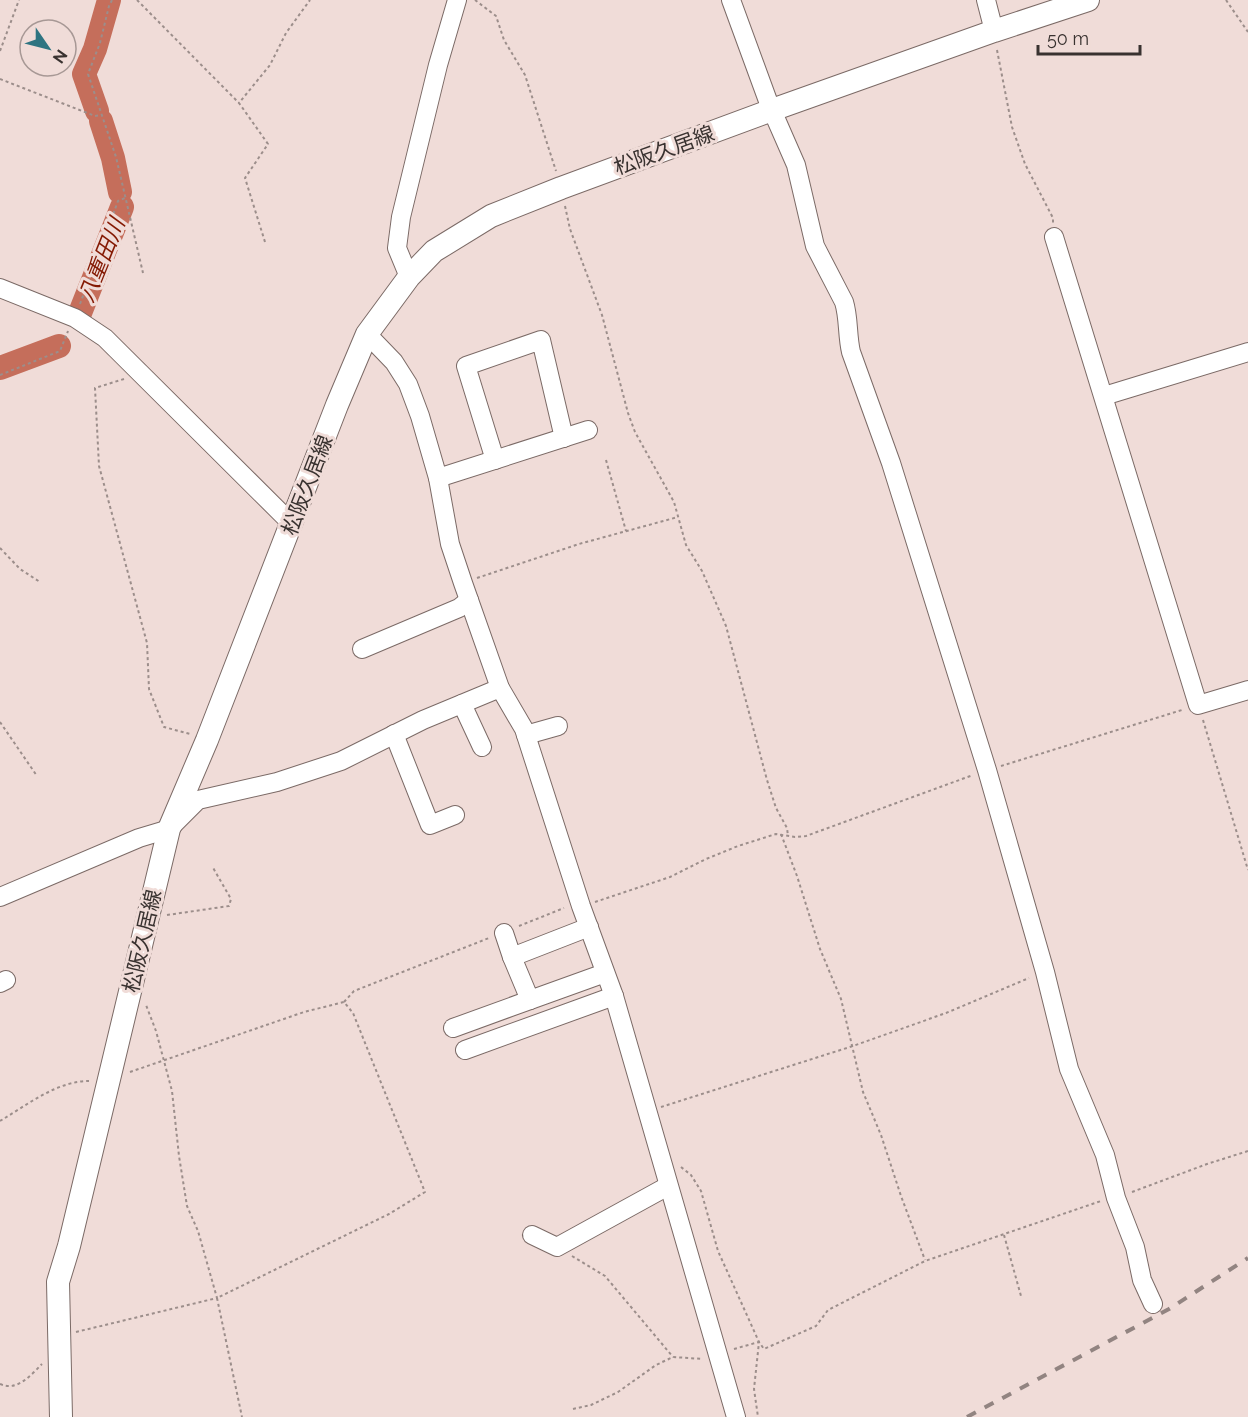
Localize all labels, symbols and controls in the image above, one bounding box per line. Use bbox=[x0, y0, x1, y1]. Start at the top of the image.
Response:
north arrow bbox=[18, 18, 78, 78]
scale bar bbox=[1038, 18, 1140, 56]
text: 50 m bbox=[1047, 28, 1089, 49]
text: N bbox=[49, 46, 71, 67]
street label: 松阪久居線 bbox=[610, 120, 718, 180]
water label: 八重田川 bbox=[72, 212, 130, 306]
street label: 松阪久居線 bbox=[277, 432, 337, 538]
street label: 松阪久居線 bbox=[118, 887, 166, 995]

